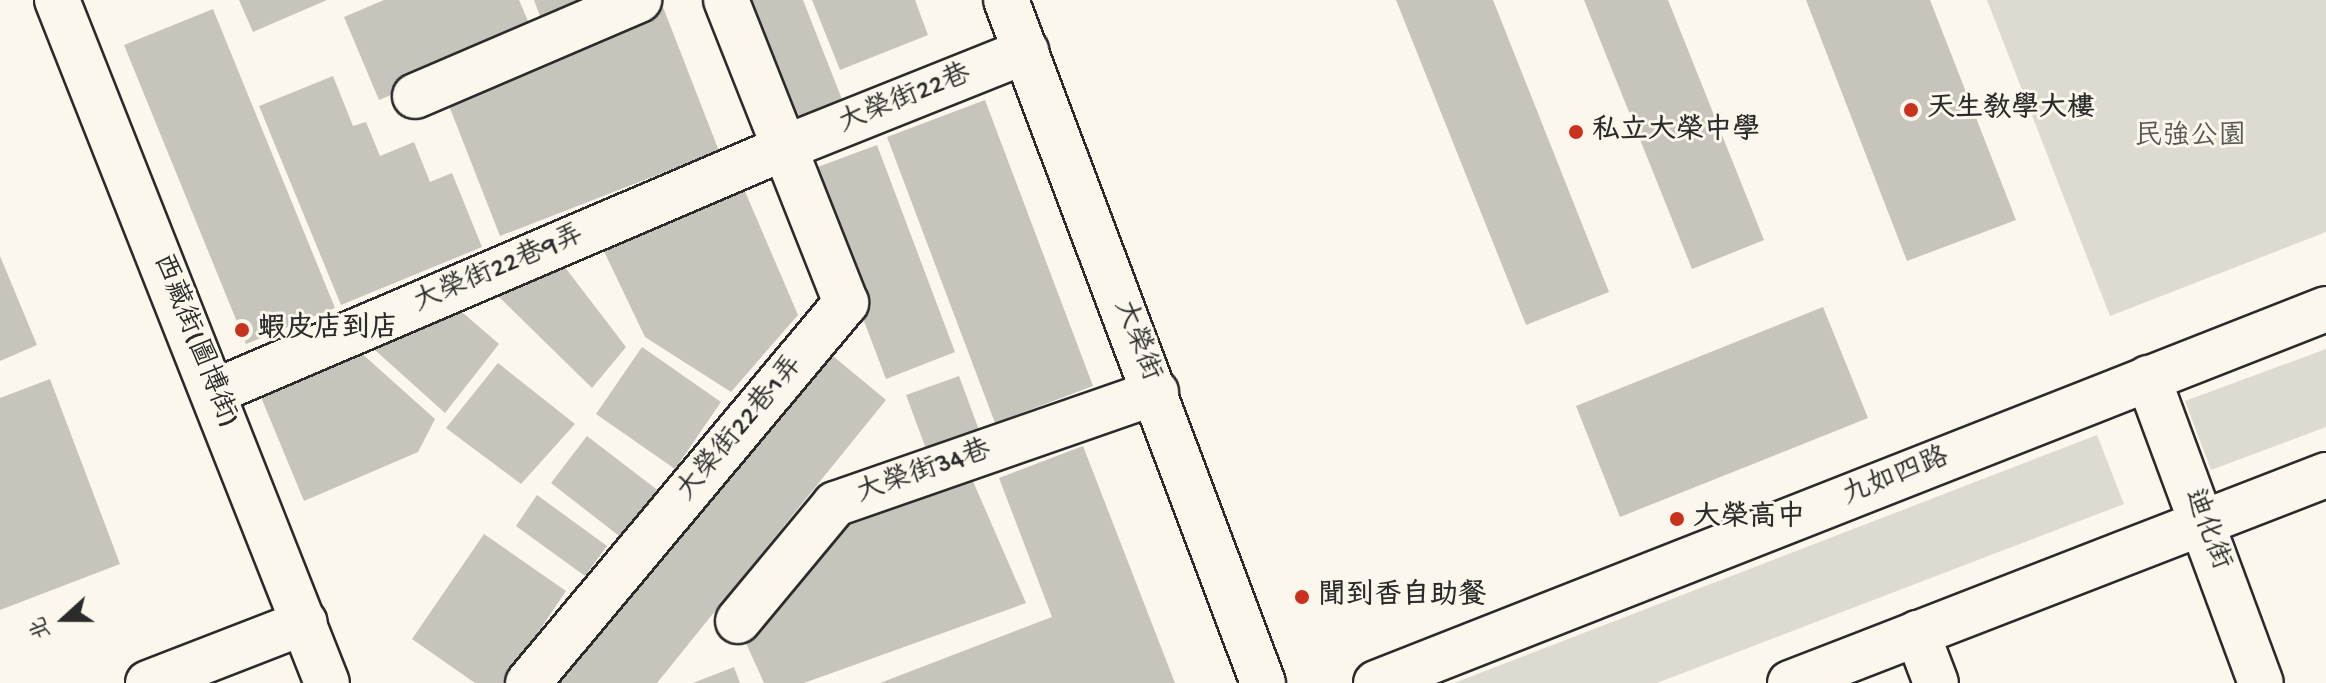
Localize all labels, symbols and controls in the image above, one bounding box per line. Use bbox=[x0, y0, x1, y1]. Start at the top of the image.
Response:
street label: 大榮街22巷 bbox=[834, 58, 976, 142]
place label: 天生教學大樓 bbox=[1927, 93, 2095, 127]
marker: 天生教學大樓 bbox=[1902, 101, 1920, 119]
place label: 私立大榮中學 bbox=[1592, 115, 1760, 149]
park label: 民強公園 bbox=[2134, 121, 2246, 155]
marker: 私立大榮中學 bbox=[1567, 123, 1585, 141]
street label: 大榮街22巷9弄 bbox=[409, 219, 589, 321]
street label: 西藏街(圖博街) bbox=[144, 249, 244, 433]
street label: 大榮街 bbox=[1105, 296, 1167, 386]
place label: 蝦皮店到店 bbox=[258, 313, 398, 347]
marker: 蝦皮店到店 bbox=[233, 321, 251, 339]
street label: 大榮街22巷1弄 bbox=[671, 350, 811, 508]
street label: 大榮街34巷 bbox=[852, 434, 996, 512]
street label: 九如四路 bbox=[1838, 441, 1954, 515]
street label: 迪化街 bbox=[2175, 485, 2237, 575]
place label: 大榮高中 bbox=[1693, 502, 1805, 536]
marker: 大榮高中 bbox=[1668, 510, 1686, 528]
north arrow bbox=[24, 579, 104, 659]
place label: 聞到香自助餐 bbox=[1318, 580, 1486, 614]
marker: 聞到香自助餐 bbox=[1293, 588, 1311, 606]
text: 北 bbox=[26, 613, 58, 643]

